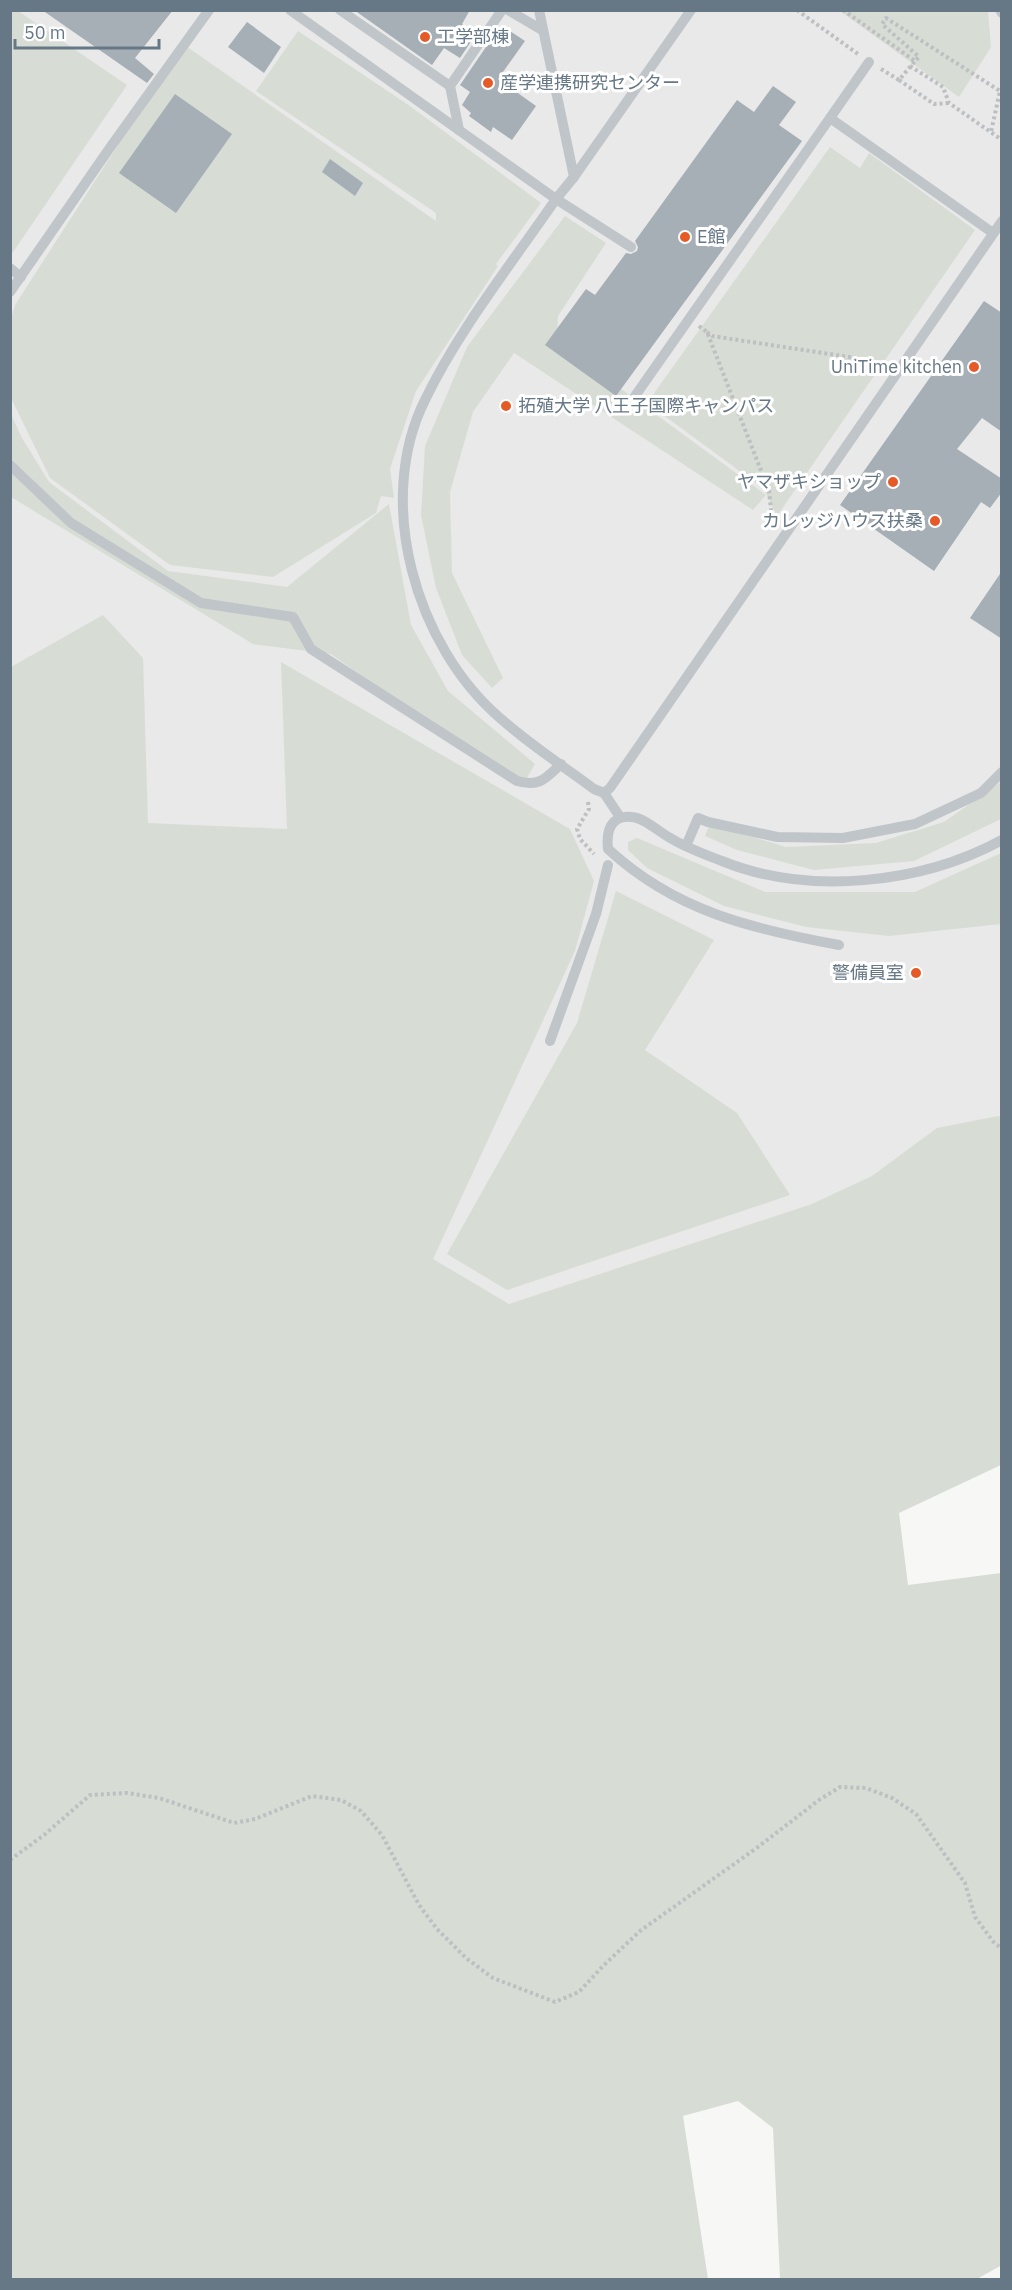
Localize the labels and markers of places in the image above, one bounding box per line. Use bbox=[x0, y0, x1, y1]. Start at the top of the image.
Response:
place label: 工学部棟 bbox=[437, 25, 509, 48]
marker: 工学部棟 bbox=[418, 30, 432, 44]
place label: 産学連携研究センター bbox=[500, 71, 680, 94]
marker: 産学連携研究センター bbox=[481, 76, 495, 90]
place label: E館 bbox=[697, 225, 726, 248]
marker: E館 bbox=[678, 230, 692, 244]
place label: UniTime kitchen bbox=[831, 355, 962, 378]
marker: UniTime kitchen bbox=[967, 360, 981, 374]
place label: 拓殖大学 八王子国際キャンパス bbox=[518, 394, 774, 417]
marker: 拓殖大学 八王子国際キャンパス bbox=[499, 399, 513, 413]
place label: ヤマザキショップ bbox=[737, 470, 881, 493]
marker: ヤマザキショップ bbox=[886, 475, 900, 489]
place label: カレッジハウス扶桑 bbox=[762, 509, 923, 532]
marker: カレッジハウス扶桑 bbox=[928, 514, 942, 528]
place label: 警備員室 bbox=[832, 961, 904, 984]
marker: 警備員室 bbox=[909, 966, 923, 980]

